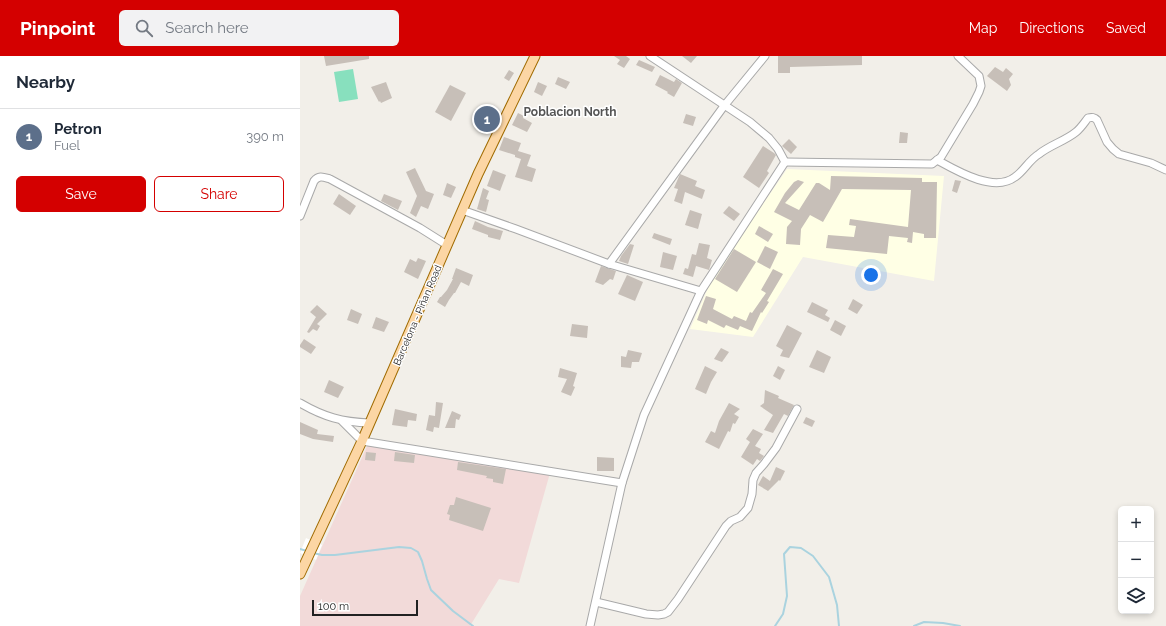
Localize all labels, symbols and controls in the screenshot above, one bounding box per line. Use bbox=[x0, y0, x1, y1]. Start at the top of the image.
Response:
search box bbox=[119, 10, 399, 46]
text: Pinpoint bbox=[20, 17, 95, 39]
icon: search bbox=[133, 17, 155, 39]
text: Search here bbox=[165, 19, 249, 37]
text: Map bbox=[969, 20, 997, 36]
text: Directions bbox=[1019, 20, 1084, 36]
text: Saved bbox=[1106, 20, 1146, 36]
text: Nearby bbox=[16, 72, 75, 92]
pin: 1 bbox=[474, 104, 500, 134]
district label: Poblacion North bbox=[524, 105, 616, 119]
text: Petron bbox=[54, 120, 102, 138]
text: 1 bbox=[26, 129, 32, 144]
text: 390 m bbox=[246, 129, 284, 144]
text: Fuel bbox=[54, 138, 80, 153]
button: Save bbox=[16, 176, 146, 212]
button: Share bbox=[154, 176, 284, 212]
street label: Barcelona - Piñan Road bbox=[391, 263, 444, 367]
your location bbox=[861, 265, 881, 285]
map controls bbox=[1118, 506, 1154, 614]
button: + bbox=[1118, 506, 1154, 542]
button: − bbox=[1118, 542, 1154, 578]
button: layers bbox=[1118, 578, 1154, 614]
scale bar bbox=[312, 598, 418, 617]
text: 100 m bbox=[318, 600, 349, 613]

